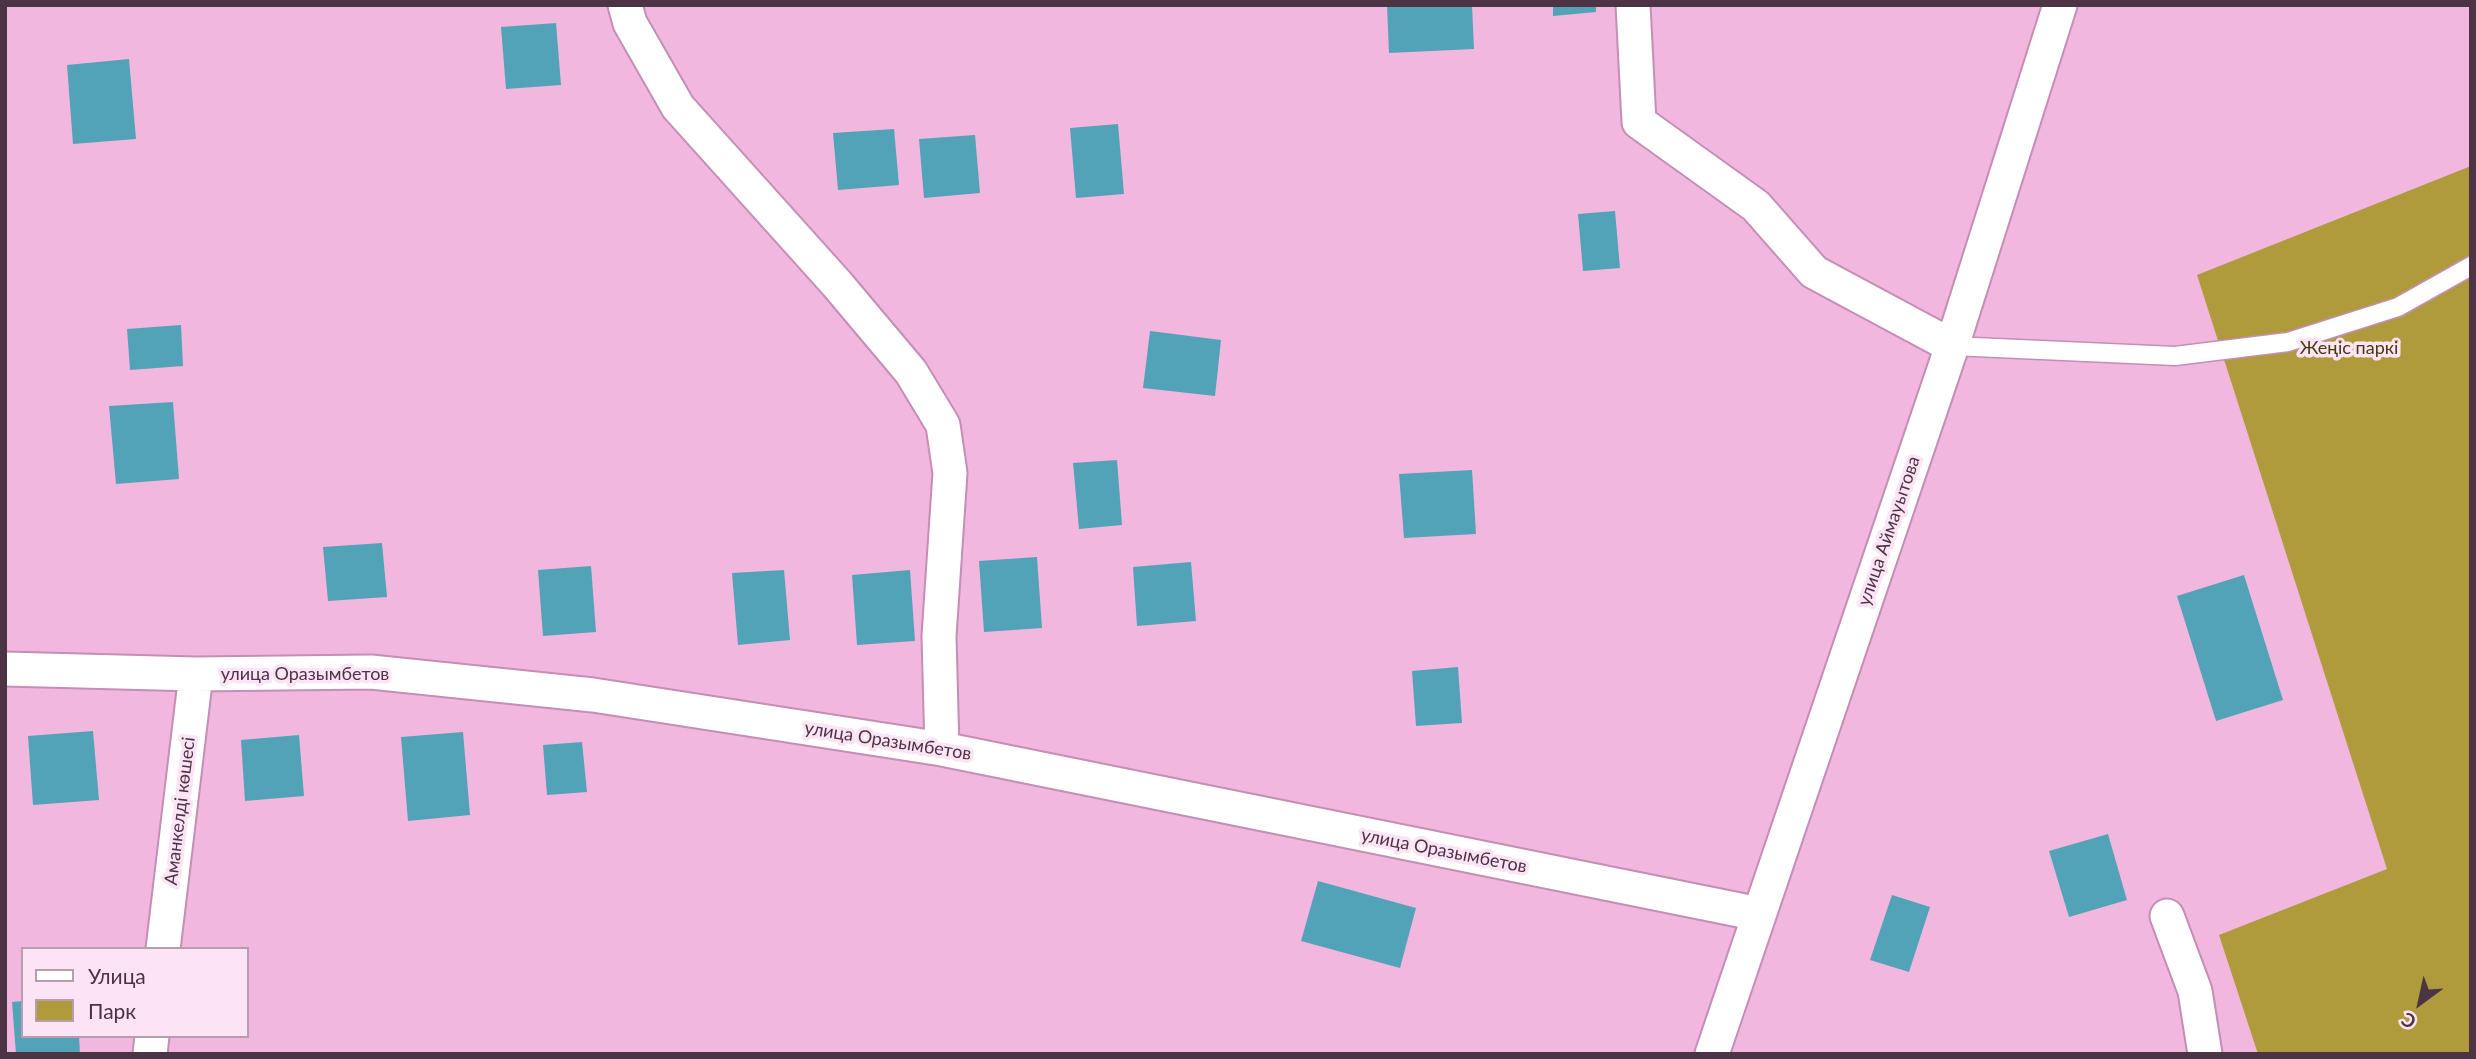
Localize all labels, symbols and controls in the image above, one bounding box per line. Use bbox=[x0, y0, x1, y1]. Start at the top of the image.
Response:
park label: Жеңіс паркі bbox=[2300, 337, 2398, 359]
street label: улица Аймауытова bbox=[1853, 453, 1925, 609]
street label: улица Оразымбетов bbox=[221, 663, 389, 685]
street label: улица Оразымбетов bbox=[803, 717, 973, 765]
street label: Аманкелді көшесі bbox=[160, 736, 200, 886]
street label: улица Оразымбетов bbox=[1359, 824, 1529, 878]
legend bbox=[21, 947, 248, 1038]
text: Улица bbox=[88, 963, 146, 988]
north arrow bbox=[2385, 968, 2455, 1038]
text: Парк bbox=[88, 998, 136, 1023]
text: С bbox=[2397, 1008, 2420, 1034]

